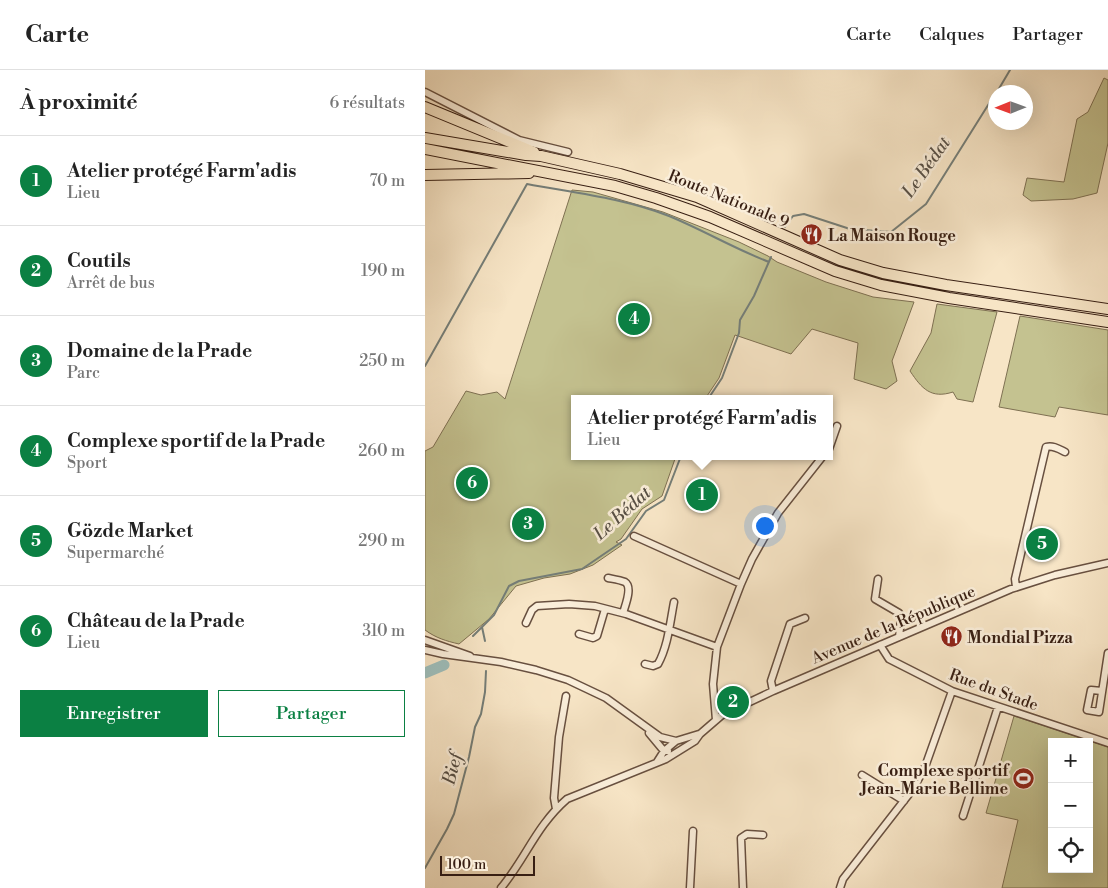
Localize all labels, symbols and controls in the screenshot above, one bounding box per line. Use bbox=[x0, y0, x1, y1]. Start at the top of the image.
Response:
text: Carte bbox=[25, 20, 89, 50]
text: Carte bbox=[846, 23, 891, 46]
text: Calques bbox=[919, 23, 984, 46]
text: Partager bbox=[1012, 23, 1083, 46]
north arrow bbox=[988, 85, 1033, 130]
text: À proximité bbox=[20, 90, 137, 116]
text: 6 résultats bbox=[330, 93, 405, 113]
water label: Le Bédat bbox=[897, 131, 956, 203]
text: Atelier protégé Farm'adis bbox=[67, 159, 297, 183]
street label: Route Nationale 9 bbox=[665, 165, 792, 232]
text: 1 bbox=[32, 171, 40, 191]
text: 70 m bbox=[369, 171, 405, 191]
text: Lieu bbox=[67, 183, 100, 203]
restaurant icon: La Maison Rouge bbox=[800, 223, 824, 247]
place label: La Maison Rouge bbox=[828, 226, 956, 246]
text: Coutils bbox=[67, 249, 131, 273]
text: 2 bbox=[31, 261, 41, 281]
text: 190 m bbox=[361, 261, 405, 281]
text: Arrêt de bus bbox=[67, 273, 155, 293]
pin: 4 bbox=[618, 300, 650, 338]
text: Domaine de la Prade bbox=[67, 339, 252, 363]
text: 3 bbox=[31, 351, 41, 371]
text: 250 m bbox=[359, 351, 405, 371]
text: Parc bbox=[67, 363, 100, 383]
popup bbox=[571, 395, 833, 460]
text: Atelier protégé Farm'adis bbox=[587, 406, 817, 430]
text: Complexe sportif de la Prade bbox=[67, 429, 325, 453]
text: Lieu bbox=[587, 430, 620, 450]
text: 4 bbox=[31, 441, 41, 461]
text: 260 m bbox=[358, 441, 405, 461]
text: Sport bbox=[67, 453, 107, 473]
pin: 6 bbox=[456, 464, 488, 502]
pin: 1 bbox=[686, 476, 718, 514]
water label: Le Bédat bbox=[588, 481, 657, 546]
pin: 3 bbox=[512, 505, 544, 543]
your location bbox=[752, 513, 778, 539]
text: Gözde Market bbox=[67, 519, 193, 543]
pin: 5 bbox=[1026, 525, 1058, 563]
text: 5 bbox=[31, 531, 41, 551]
text: 290 m bbox=[358, 531, 405, 551]
text: Supermarché bbox=[67, 543, 164, 563]
street label: Avenue de la République bbox=[807, 581, 978, 669]
text: Château de la Prade bbox=[67, 609, 245, 633]
text: 6 bbox=[31, 621, 41, 641]
text: 310 m bbox=[362, 621, 405, 641]
restaurant icon: Mondial Pizza bbox=[939, 625, 963, 649]
place label: Mondial Pizza bbox=[967, 628, 1073, 648]
text: Lieu bbox=[67, 633, 100, 653]
street label: Rue du Stade bbox=[946, 665, 1041, 715]
pin: 2 bbox=[717, 683, 749, 721]
button: Enregistrer bbox=[20, 690, 208, 737]
button: Partager bbox=[218, 690, 405, 737]
map controls bbox=[1048, 738, 1093, 873]
button: + bbox=[1048, 738, 1093, 783]
water label: Bief bbox=[437, 747, 469, 788]
place label: Complexe sportif Jean-Marie Bellime bbox=[859, 761, 1010, 799]
sports icon: Complexe sportif Jean-Marie Bellime bbox=[1012, 767, 1036, 791]
button: − bbox=[1048, 783, 1093, 828]
button: locate bbox=[1048, 828, 1093, 873]
scale bar bbox=[440, 853, 535, 876]
text: 100 m bbox=[447, 856, 486, 874]

